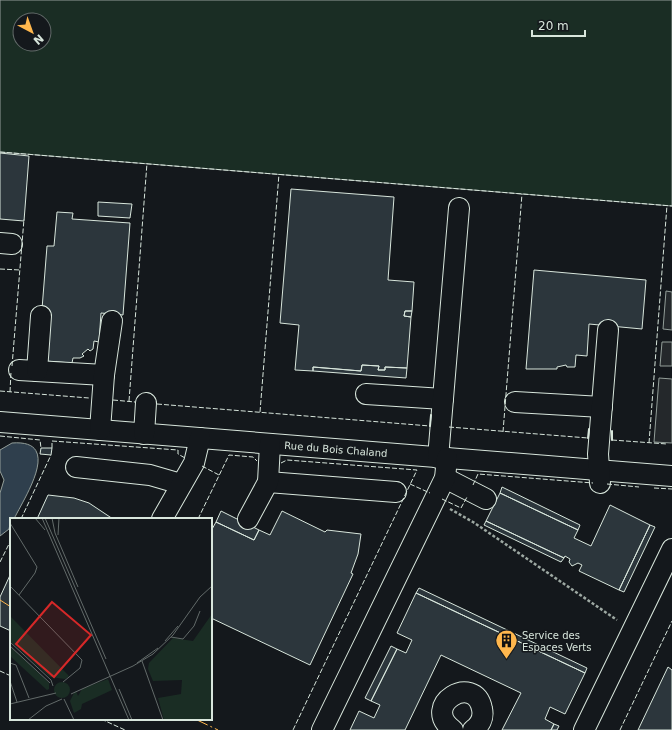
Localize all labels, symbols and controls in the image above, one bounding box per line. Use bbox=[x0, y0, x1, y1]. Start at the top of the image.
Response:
north arrow bbox=[12, 12, 52, 52]
scale bar bbox=[532, 12, 585, 38]
text: 20 m bbox=[538, 19, 569, 33]
text: N bbox=[30, 31, 46, 47]
street label: Rue du Bois Chaland bbox=[284, 439, 388, 459]
inset map bbox=[10, 518, 212, 720]
building icon: Service des Espaces Verts bbox=[493, 628, 519, 661]
place label: Service des Espaces Verts bbox=[522, 630, 592, 653]

